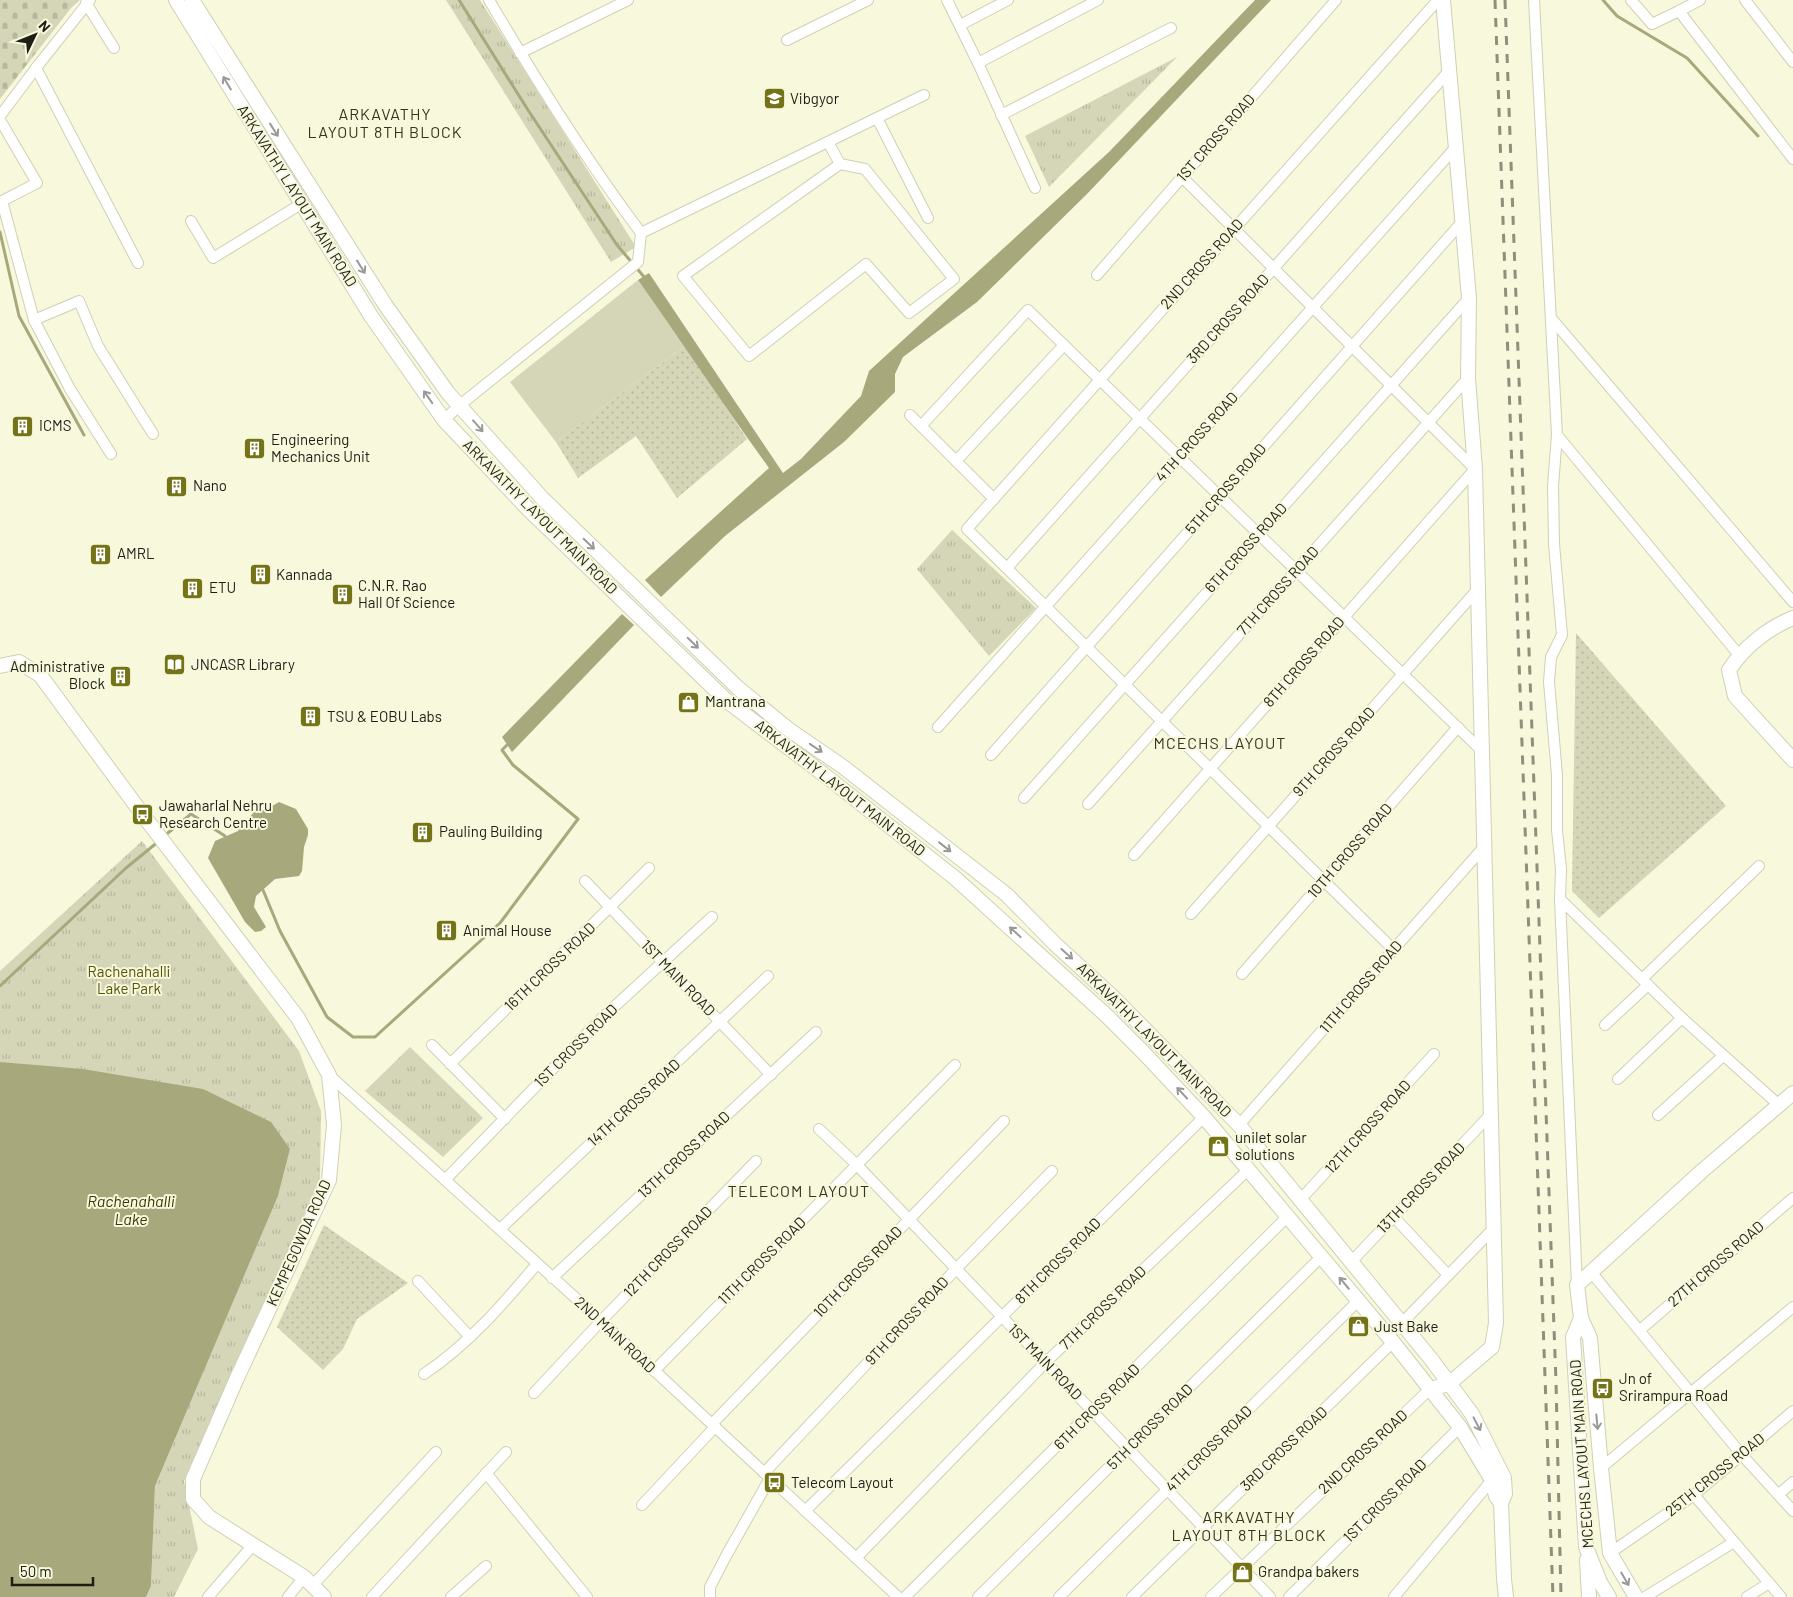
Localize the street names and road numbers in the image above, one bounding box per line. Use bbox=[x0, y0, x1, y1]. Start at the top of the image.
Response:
street label: 1ST CROSS ROAD bbox=[1172, 90, 1258, 185]
street label: ARKAVATHY LAYOUT MAIN ROAD bbox=[234, 101, 361, 290]
street label: 2ND CROSS ROAD bbox=[1156, 214, 1247, 312]
street label: 3RD CROSS ROAD bbox=[1182, 270, 1272, 367]
street label: 4TH CROSS ROAD bbox=[1151, 388, 1241, 485]
street label: ARKAVATHY LAYOUT MAIN ROAD bbox=[460, 435, 622, 597]
street label: 5TH CROSS ROAD bbox=[1181, 439, 1269, 537]
street label: 6TH CROSS ROAD bbox=[1200, 499, 1290, 596]
street label: 7TH CROSS ROAD bbox=[1233, 542, 1322, 639]
street label: 8TH CROSS ROAD bbox=[1259, 612, 1347, 710]
street label: 9TH CROSS ROAD bbox=[1288, 703, 1378, 800]
street label: ARKAVATHY LAYOUT MAIN ROAD bbox=[752, 715, 929, 859]
street label: 10TH CROSS ROAD bbox=[1303, 799, 1395, 902]
street label: 16TH CROSS ROAD bbox=[500, 918, 598, 1014]
street label: 1ST MAIN ROAD bbox=[638, 935, 720, 1019]
street label: 11TH CROSS ROAD bbox=[1315, 936, 1405, 1036]
street label: ARKAVATHY LAYOUT MAIN ROAD bbox=[1074, 958, 1236, 1120]
street label: 1ST CROSS ROAD bbox=[530, 1000, 621, 1091]
street label: 14TH CROSS ROAD bbox=[583, 1055, 683, 1150]
street label: 12TH CROSS ROAD bbox=[1321, 1076, 1414, 1177]
street label: 13TH CROSS ROAD bbox=[634, 1107, 733, 1202]
street label: 13TH CROSS ROAD bbox=[1372, 1138, 1468, 1236]
street label: KEMPEGOWDA ROAD bbox=[262, 1177, 334, 1308]
street label: 12TH CROSS ROAD bbox=[619, 1202, 715, 1301]
street label: 11TH CROSS ROAD bbox=[714, 1213, 809, 1308]
street label: 8TH CROSS ROAD bbox=[1011, 1214, 1104, 1307]
street label: 27TH CROSS ROAD bbox=[1664, 1217, 1767, 1310]
street label: 10TH CROSS ROAD bbox=[809, 1222, 905, 1321]
street label: 7TH CROSS ROAD bbox=[1055, 1261, 1149, 1353]
street label: 9TH CROSS ROAD bbox=[861, 1272, 952, 1368]
street label: 2ND MAIN ROAD bbox=[572, 1292, 660, 1376]
street label: 1ST MAIN ROAD bbox=[1005, 1319, 1087, 1403]
street label: MCECHS LAYOUT MAIN ROAD bbox=[1565, 1359, 1597, 1549]
street label: 6TH CROSS ROAD bbox=[1050, 1360, 1143, 1453]
street label: 5TH CROSS ROAD bbox=[1103, 1380, 1196, 1473]
street label: 4TH CROSS ROAD bbox=[1161, 1401, 1255, 1495]
street label: 3RD CROSS ROAD bbox=[1236, 1402, 1331, 1494]
street label: 2ND CROSS ROAD bbox=[1314, 1405, 1411, 1497]
street label: 25TH CROSS ROAD bbox=[1661, 1429, 1767, 1520]
street label: 1ST CROSS ROAD bbox=[1339, 1455, 1430, 1546]

